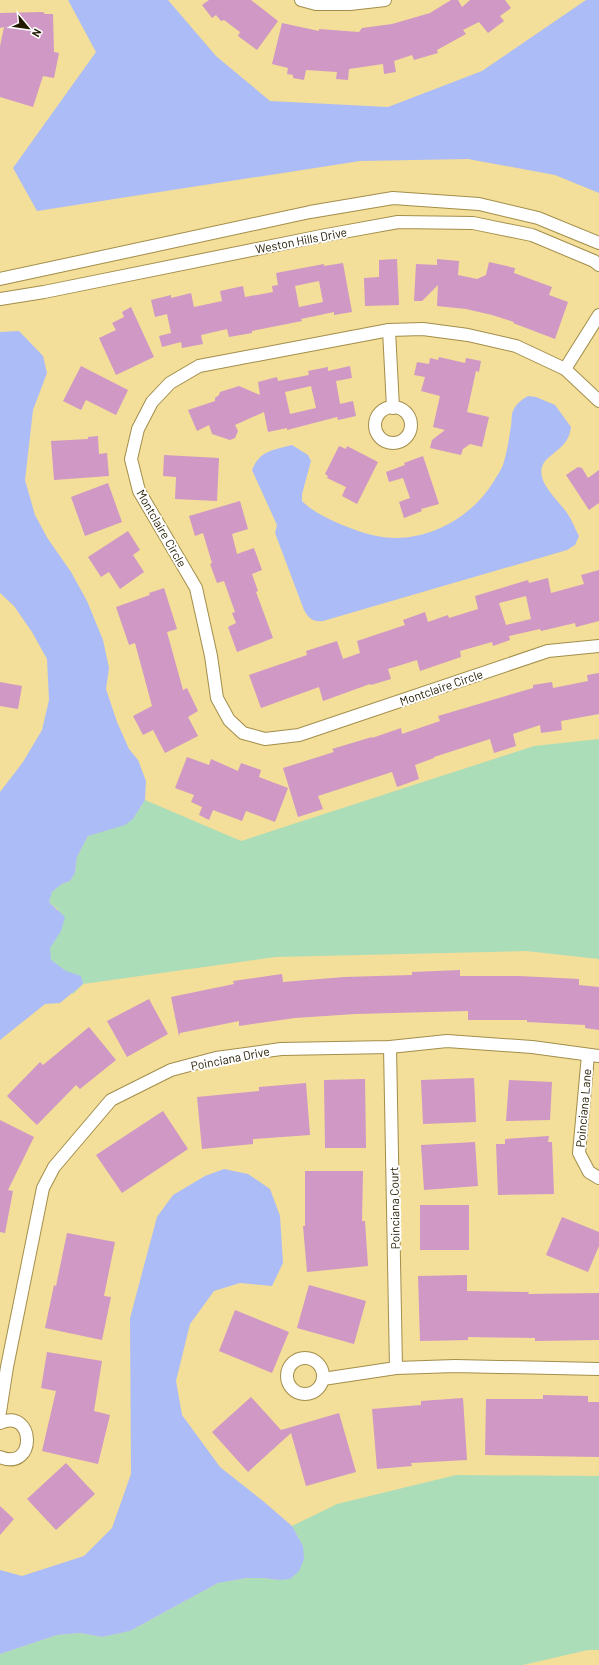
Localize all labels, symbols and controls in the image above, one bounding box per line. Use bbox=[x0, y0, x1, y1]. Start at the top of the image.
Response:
north arrow bbox=[8, 8, 48, 48]
text: N bbox=[30, 27, 45, 39]
street label: Weston Hills Drive bbox=[254, 224, 348, 256]
street label: Montclaire Circle bbox=[134, 487, 190, 569]
street label: Montclaire Circle bbox=[398, 666, 484, 708]
street label: Poinciana Drive bbox=[189, 1043, 271, 1073]
street label: Poinciana Lane bbox=[573, 1068, 593, 1148]
street label: Poinciana Court bbox=[386, 1167, 402, 1249]

